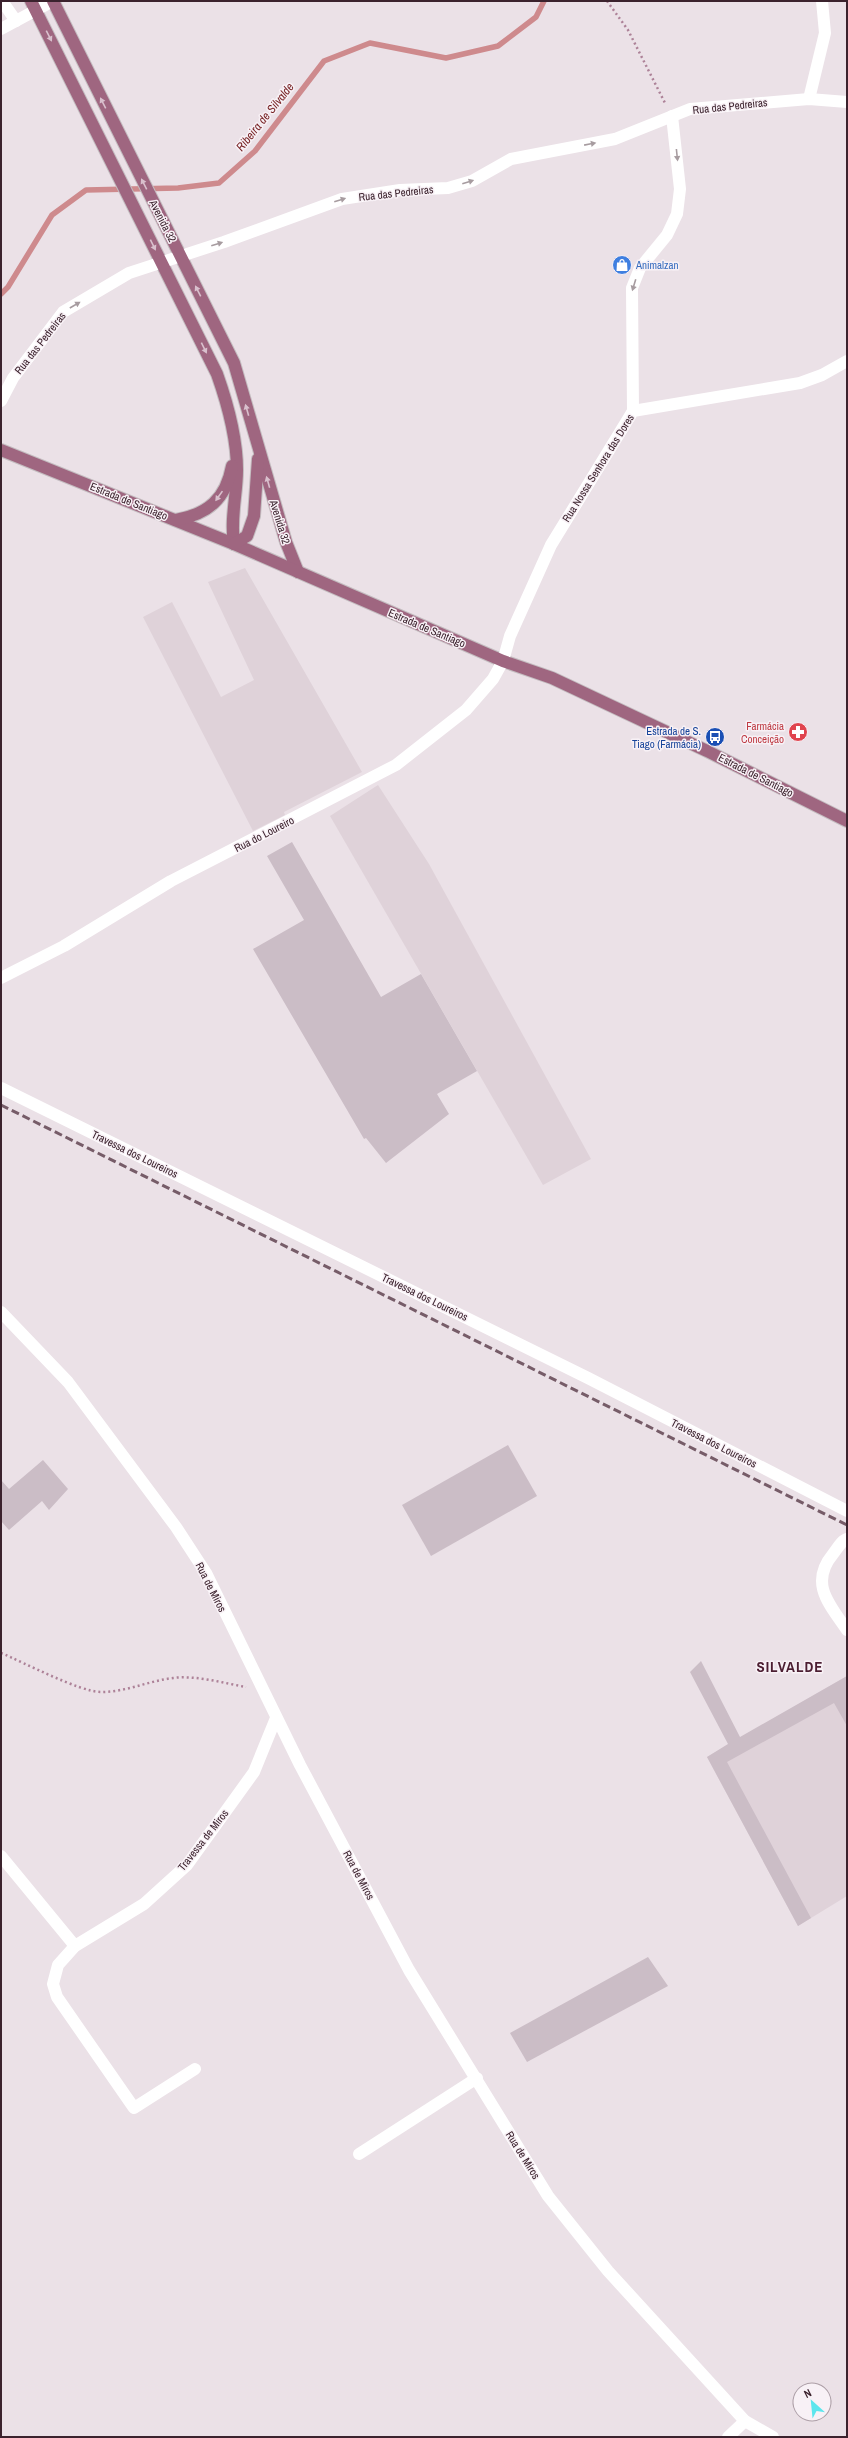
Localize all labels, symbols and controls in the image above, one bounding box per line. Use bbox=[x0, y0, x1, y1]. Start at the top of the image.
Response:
one-way arrow bbox=[46, 30, 52, 42]
water label: Ribeira de Silvalde bbox=[232, 79, 298, 155]
street label: Rua das Pedreiras bbox=[692, 95, 769, 117]
one-way arrow bbox=[100, 97, 107, 108]
one-way arrow bbox=[584, 140, 596, 146]
one-way arrow bbox=[674, 149, 680, 161]
one-way arrow bbox=[141, 178, 147, 190]
one-way arrow bbox=[462, 179, 474, 185]
street label: Rua das Pedreiras bbox=[358, 182, 435, 204]
street label: Avenida 32 bbox=[146, 197, 180, 244]
one-way arrow bbox=[334, 197, 346, 203]
one-way arrow bbox=[150, 240, 156, 251]
one-way arrow bbox=[212, 241, 224, 247]
shop icon: Animalzan bbox=[611, 254, 633, 276]
place label: Animalzan bbox=[635, 258, 679, 272]
one-way arrow bbox=[631, 280, 637, 292]
one-way arrow bbox=[194, 285, 201, 297]
one-way arrow bbox=[69, 301, 81, 308]
street label: Rua das Pedreiras bbox=[11, 309, 69, 377]
one-way arrow bbox=[201, 342, 208, 354]
one-way arrow bbox=[244, 404, 250, 416]
street label: Rua Nossa Senhora das Dores bbox=[559, 411, 637, 525]
one-way arrow bbox=[265, 475, 271, 487]
street label: Estrada de Santiago bbox=[88, 479, 170, 523]
one-way arrow bbox=[215, 491, 223, 502]
street label: Avenida 32 bbox=[266, 497, 293, 546]
street label: Estrada de Santiago bbox=[386, 605, 468, 651]
place label: Farmácia Conceição bbox=[741, 719, 784, 746]
pharmacy icon: Farmácia Conceição bbox=[787, 721, 809, 743]
place label: Estrada de S. Tiago (Farmácia) bbox=[632, 724, 701, 751]
bus stop icon: Estrada de S. Tiago (Farmácia) bbox=[704, 726, 726, 748]
street label: Estrada de Santiago bbox=[716, 750, 796, 800]
street label: Rua do Loureiro bbox=[232, 813, 296, 855]
street label: Travessa dos Loureiros bbox=[89, 1127, 181, 1181]
street label: Travessa dos Loureiros bbox=[379, 1270, 471, 1324]
street label: Travessa dos Loureiros bbox=[669, 1415, 760, 1471]
street label: Rua de Miros bbox=[192, 1560, 230, 1615]
district label: SILVALDE bbox=[756, 1656, 824, 1677]
street label: Travessa de Miros bbox=[175, 1806, 232, 1874]
street label: Rua de Miros bbox=[340, 1848, 378, 1903]
street label: Rua de Miros bbox=[503, 2128, 544, 2182]
north arrow bbox=[792, 2382, 832, 2422]
text: N bbox=[801, 2385, 814, 2401]

